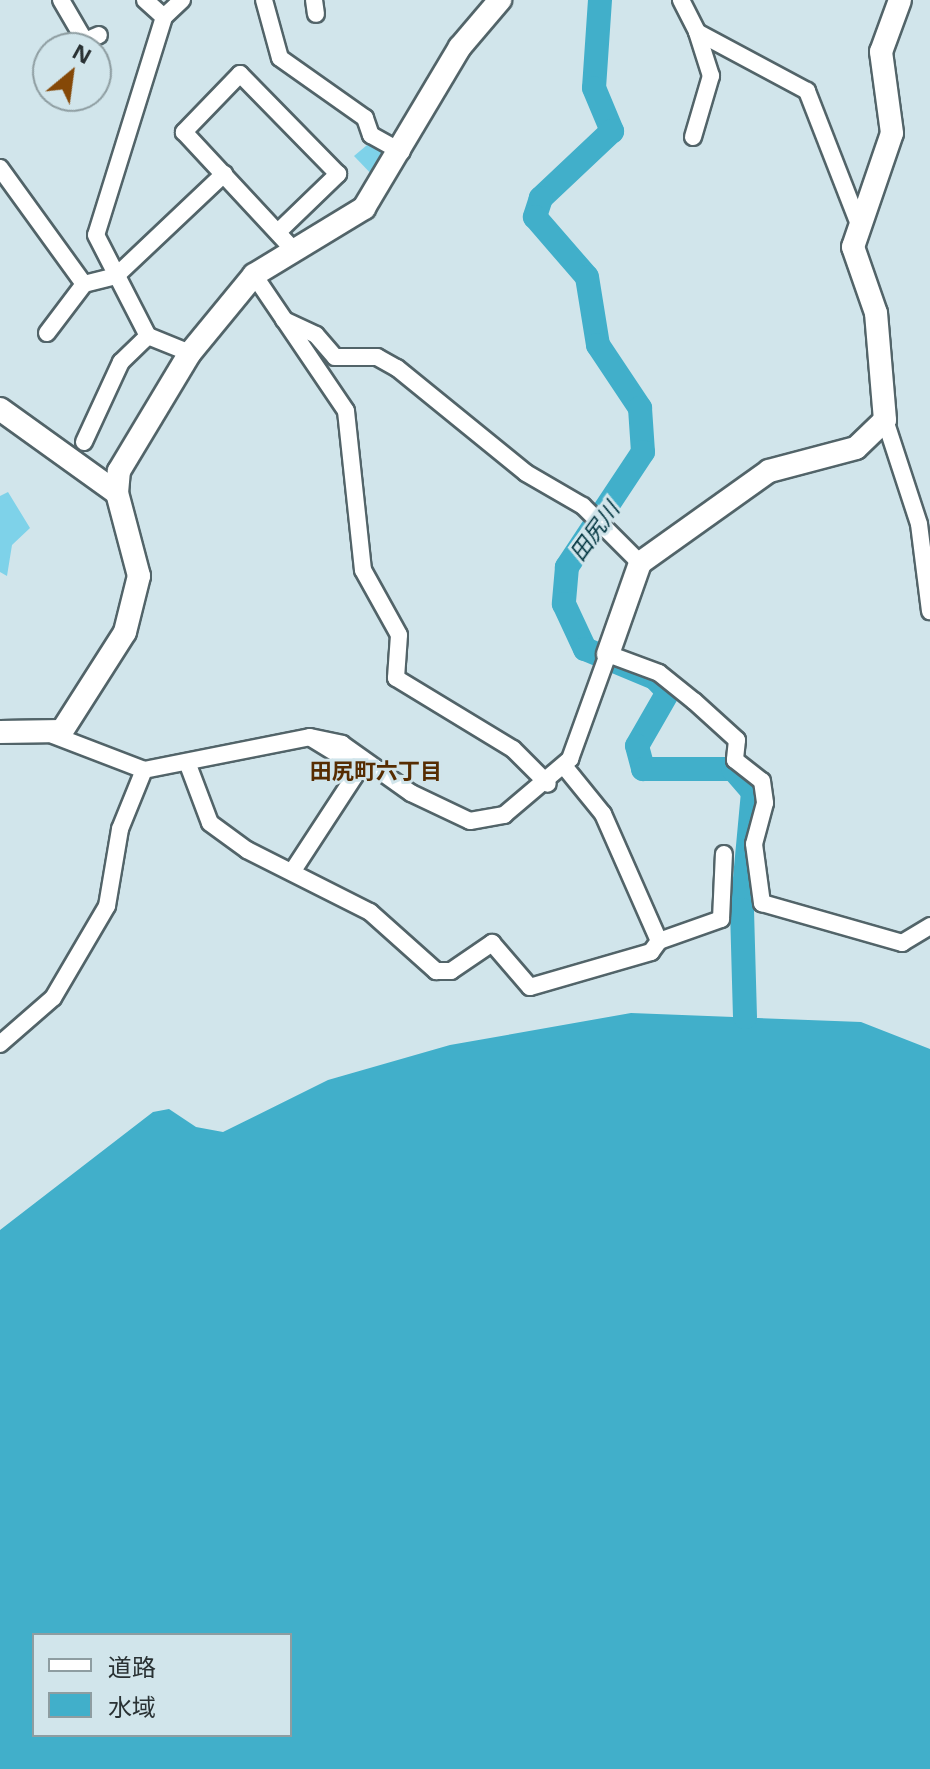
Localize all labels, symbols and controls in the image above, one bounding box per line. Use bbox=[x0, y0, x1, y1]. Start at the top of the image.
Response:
north arrow bbox=[32, 32, 112, 112]
text: N bbox=[68, 35, 98, 70]
water label: 田尻川 bbox=[564, 497, 624, 565]
district label: 田尻町六丁目 bbox=[310, 758, 442, 784]
legend bbox=[32, 1633, 292, 1737]
text: 道路 bbox=[108, 1650, 156, 1683]
text: 水域 bbox=[108, 1690, 156, 1723]

